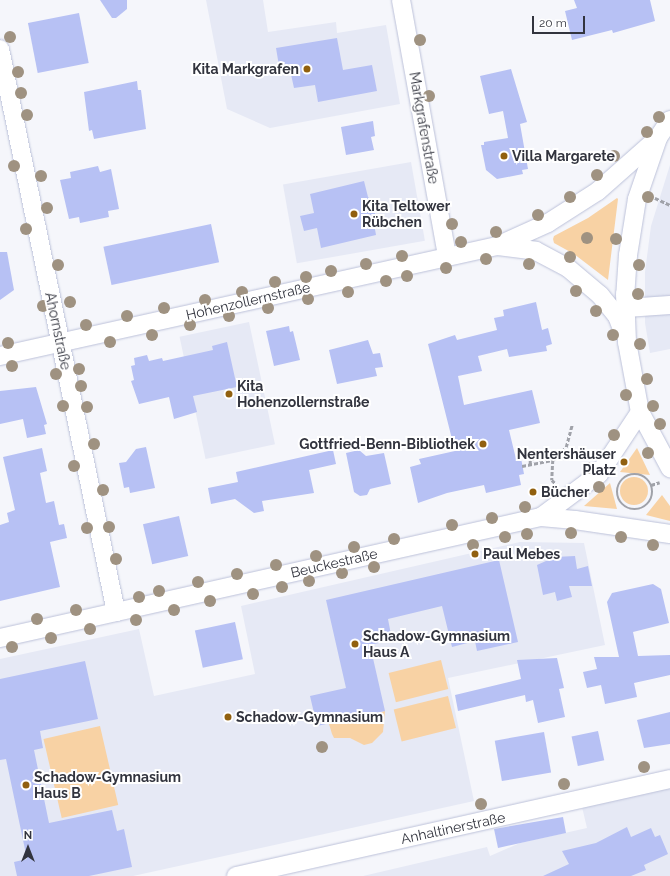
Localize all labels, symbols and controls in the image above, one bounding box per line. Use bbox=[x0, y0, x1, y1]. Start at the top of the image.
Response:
scale bar bbox=[534, 8, 587, 34]
text: 20 m bbox=[539, 16, 567, 30]
place label: Kita Markgrafen bbox=[192, 61, 299, 77]
marker: Kita Markgrafen bbox=[302, 64, 312, 74]
street label: Markgrafenstraße bbox=[406, 71, 442, 185]
place label: Villa Margarete bbox=[512, 148, 615, 164]
marker: Villa Margarete bbox=[499, 151, 509, 161]
place label: Kita Teltower Rübchen bbox=[362, 198, 451, 230]
marker: Kita Teltower Rübchen bbox=[349, 209, 359, 219]
street label: Hohenzollernstraße bbox=[184, 279, 312, 323]
street label: Ahornstraße bbox=[42, 291, 74, 371]
place label: Kita Hohenzollernstraße bbox=[237, 378, 369, 410]
marker: Kita Hohenzollernstraße bbox=[224, 389, 234, 399]
place label: Gottfried-Benn-Bibliothek bbox=[299, 436, 475, 452]
marker: Gottfried-Benn-Bibliothek bbox=[478, 439, 488, 449]
place label: Nentershäuser Platz bbox=[517, 446, 616, 478]
marker: Nentershäuser Platz bbox=[619, 457, 629, 467]
place label: Bücher bbox=[541, 484, 589, 500]
marker: Bücher bbox=[528, 487, 538, 497]
street label: Beuckestraße bbox=[289, 545, 379, 581]
place label: Paul Mebes bbox=[483, 546, 561, 562]
marker: Paul Mebes bbox=[470, 549, 480, 559]
place label: Schadow-Gymnasium Haus A bbox=[363, 628, 510, 660]
marker: Schadow-Gymnasium Haus A bbox=[350, 639, 360, 649]
place label: Schadow-Gymnasium bbox=[236, 709, 383, 725]
marker: Schadow-Gymnasium bbox=[223, 712, 233, 722]
place label: Schadow-Gymnasium Haus B bbox=[34, 769, 181, 802]
marker: Schadow-Gymnasium Haus B bbox=[21, 780, 31, 790]
street label: Anhaltinerstraße bbox=[399, 809, 507, 847]
north arrow bbox=[8, 828, 48, 868]
text: N bbox=[24, 829, 32, 842]

